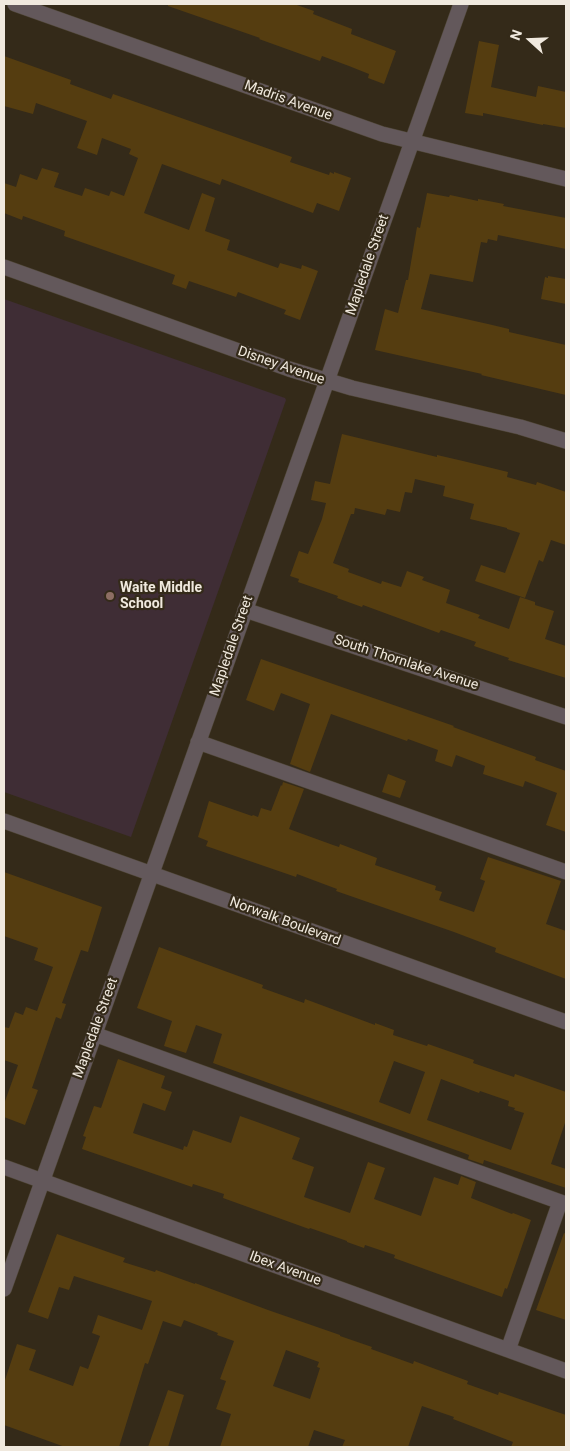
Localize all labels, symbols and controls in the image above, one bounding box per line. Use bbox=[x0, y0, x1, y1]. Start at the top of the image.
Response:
north arrow bbox=[505, 15, 555, 65]
text: N bbox=[507, 27, 525, 42]
street label: Madris Avenue bbox=[242, 77, 334, 125]
street label: Mapledale Street bbox=[343, 212, 393, 318]
street label: Disney Avenue bbox=[235, 343, 327, 389]
place label: Waite Middle School bbox=[120, 580, 202, 612]
marker: Waite Middle School bbox=[104, 590, 116, 602]
street label: Mapledale Street bbox=[207, 593, 257, 699]
street label: South Thornlake Avenue bbox=[332, 632, 480, 694]
street label: Norwalk Boulevard bbox=[227, 894, 343, 950]
street label: Mapledale Street bbox=[70, 976, 122, 1080]
street label: Ibex Avenue bbox=[247, 1248, 323, 1290]

